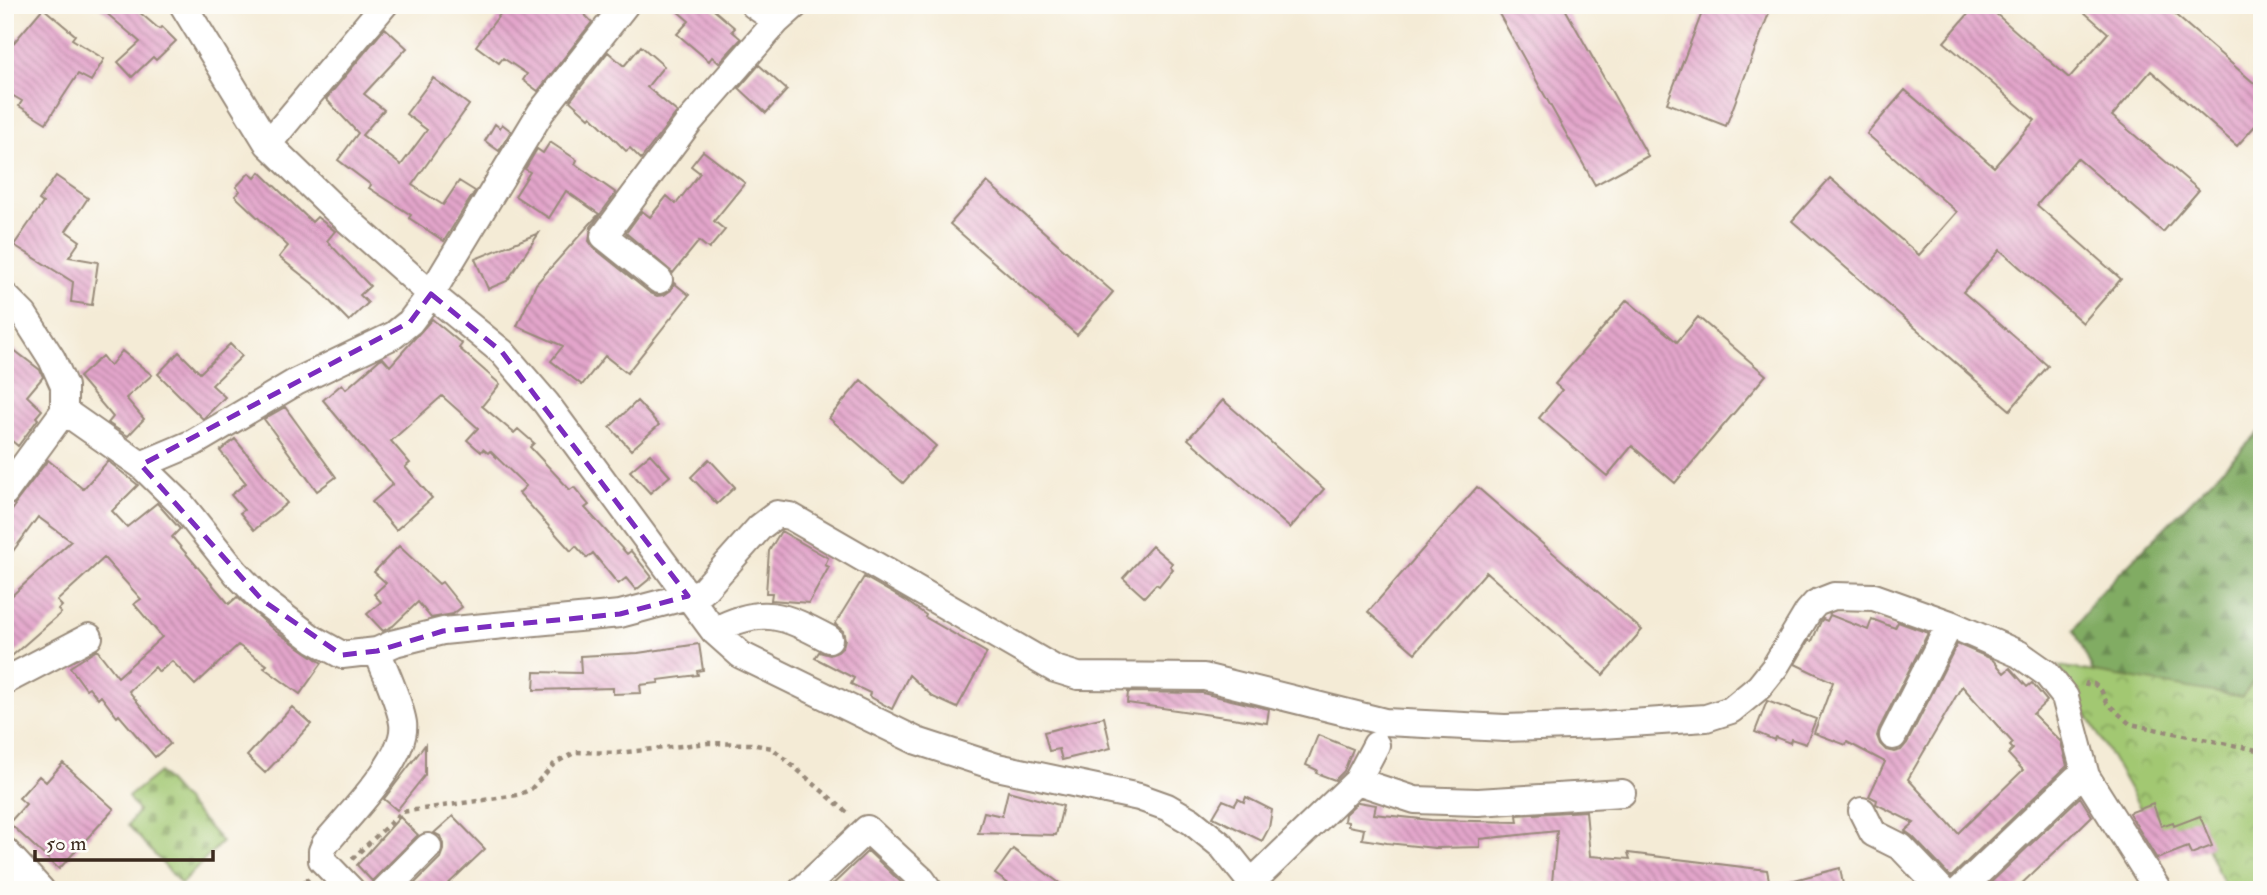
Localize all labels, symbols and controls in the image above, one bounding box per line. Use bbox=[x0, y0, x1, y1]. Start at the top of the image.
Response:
scale bar bbox=[35, 818, 214, 862]
text: 50 m bbox=[46, 830, 87, 857]

